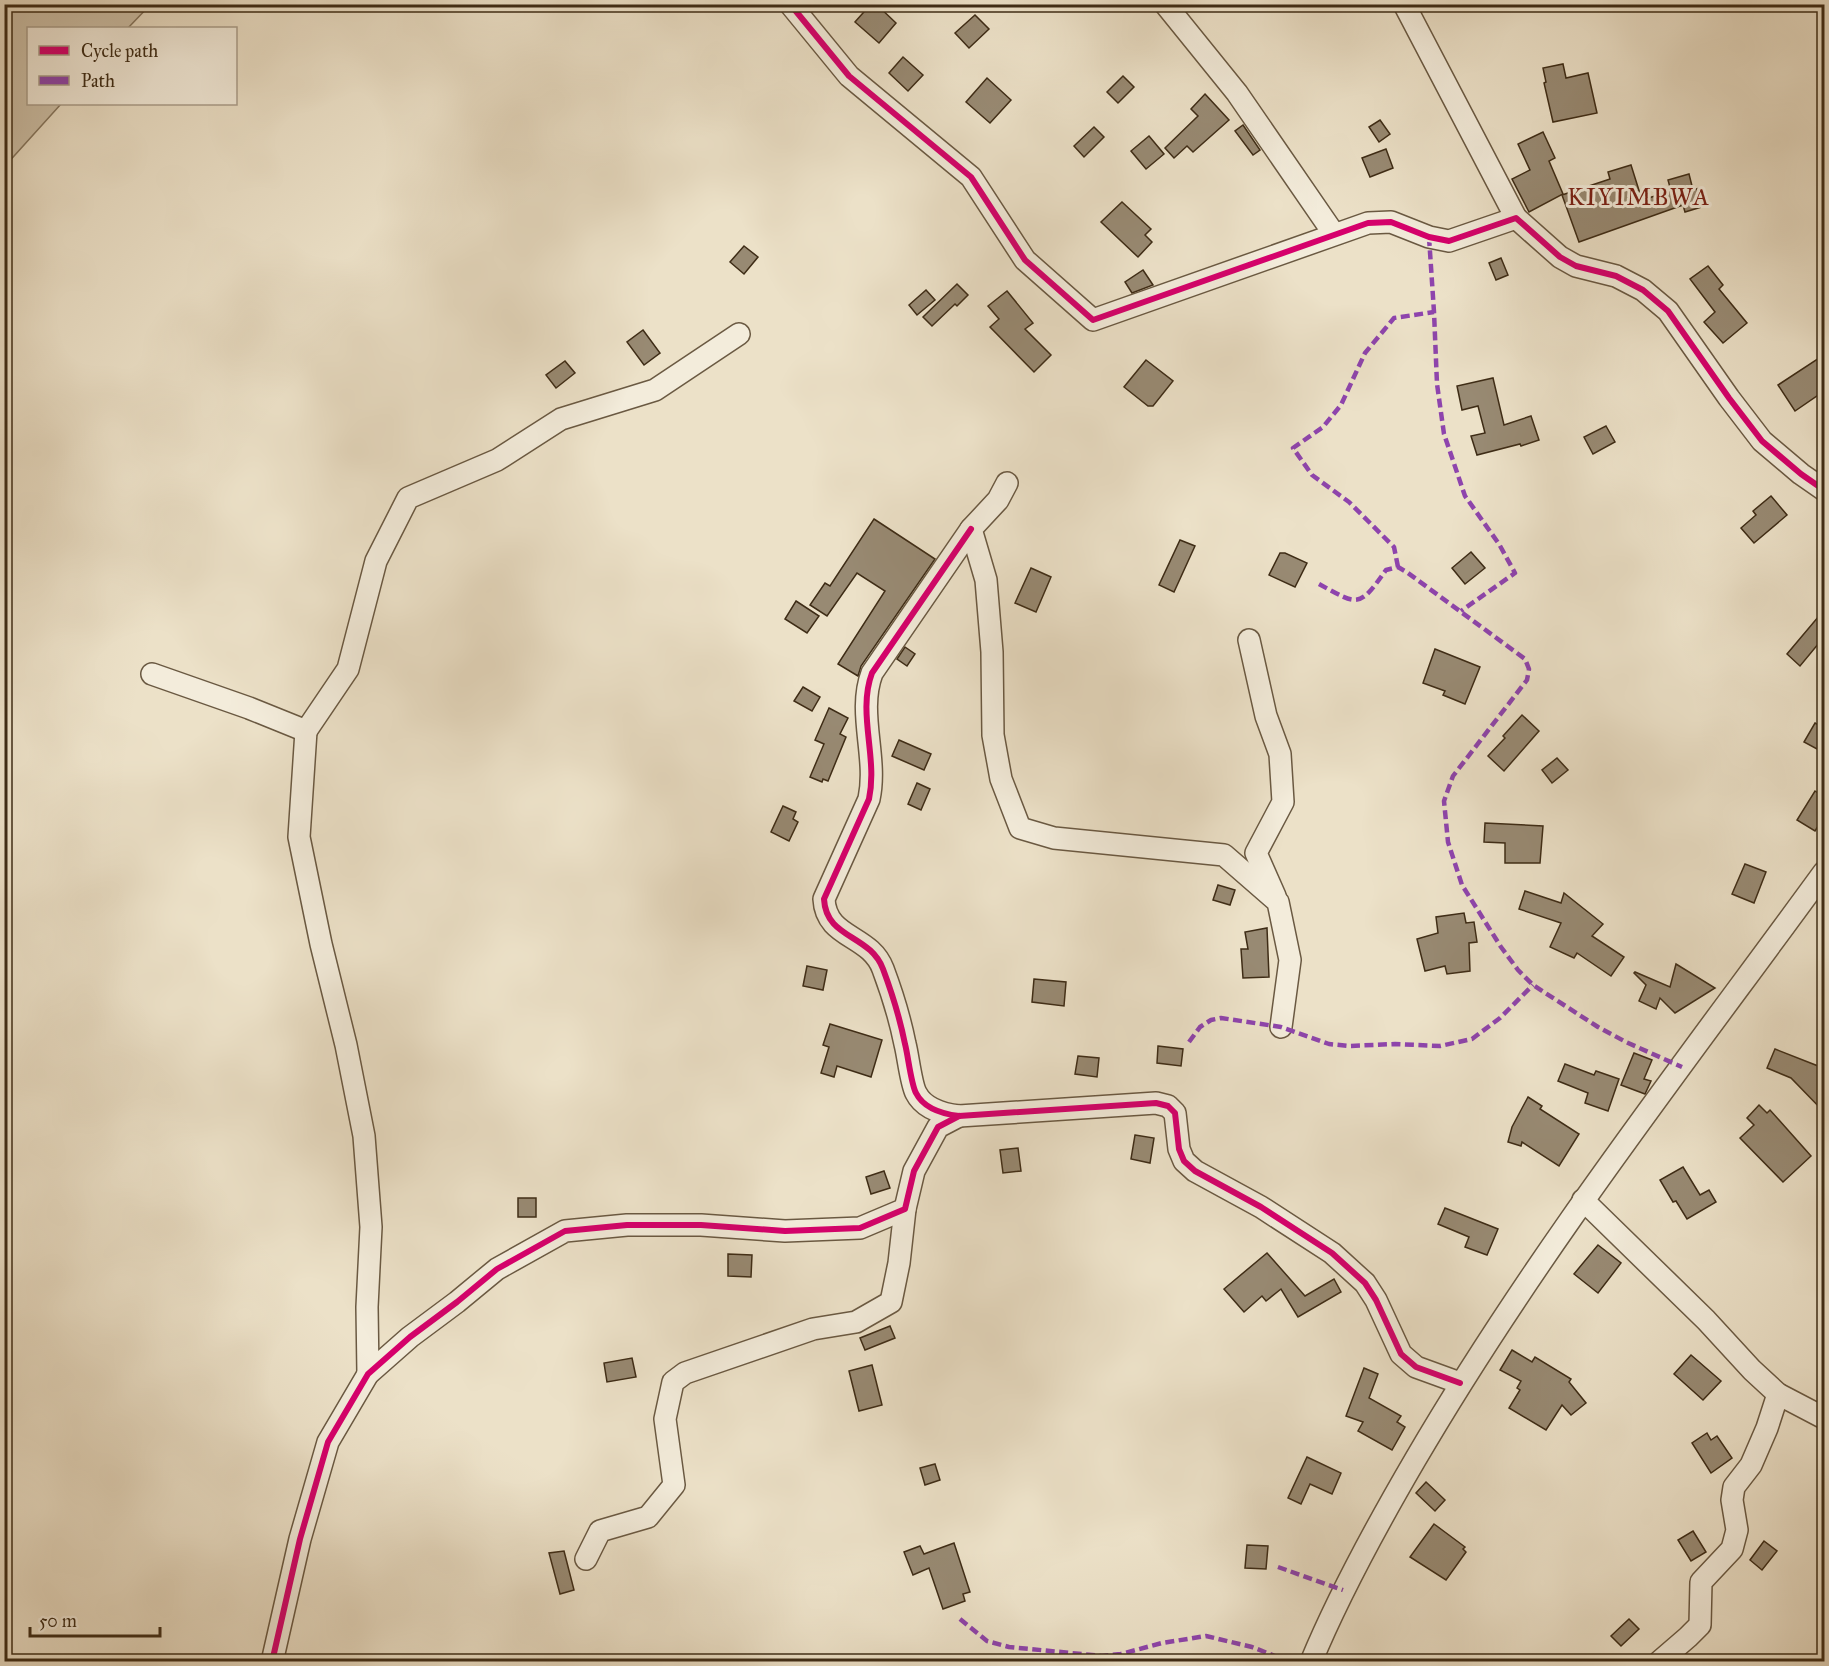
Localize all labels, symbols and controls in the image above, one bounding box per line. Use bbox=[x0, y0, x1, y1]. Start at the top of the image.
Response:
legend bbox=[27, 27, 237, 105]
text: Cycle path bbox=[81, 40, 158, 62]
text: Path bbox=[81, 70, 115, 92]
district label: KIYIMBWA bbox=[1567, 182, 1711, 212]
scale bar bbox=[30, 1600, 160, 1638]
text: 50 m bbox=[39, 1610, 77, 1632]

